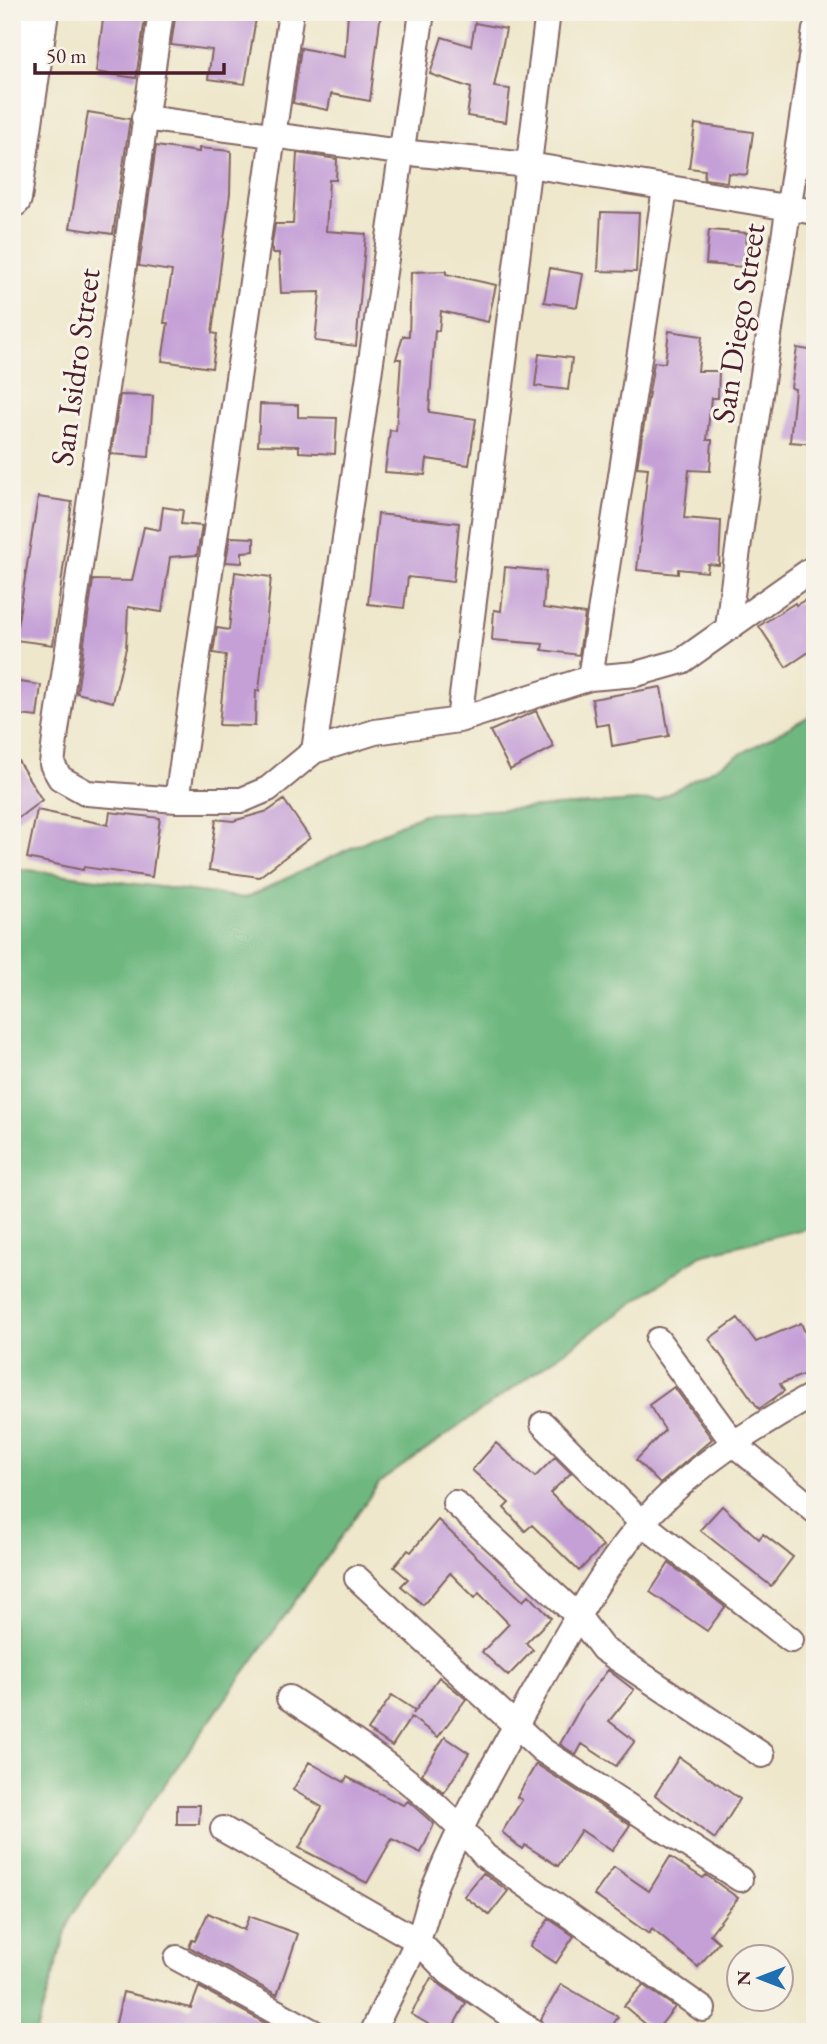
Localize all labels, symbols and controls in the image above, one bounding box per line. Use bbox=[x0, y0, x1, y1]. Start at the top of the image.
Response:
scale bar bbox=[35, 32, 224, 76]
text: 50 m bbox=[46, 42, 87, 69]
street label: San Diego Street bbox=[701, 220, 775, 426]
street label: San Isidro Street bbox=[40, 265, 110, 469]
north arrow bbox=[726, 1942, 796, 2012]
text: N bbox=[731, 1970, 756, 1986]

